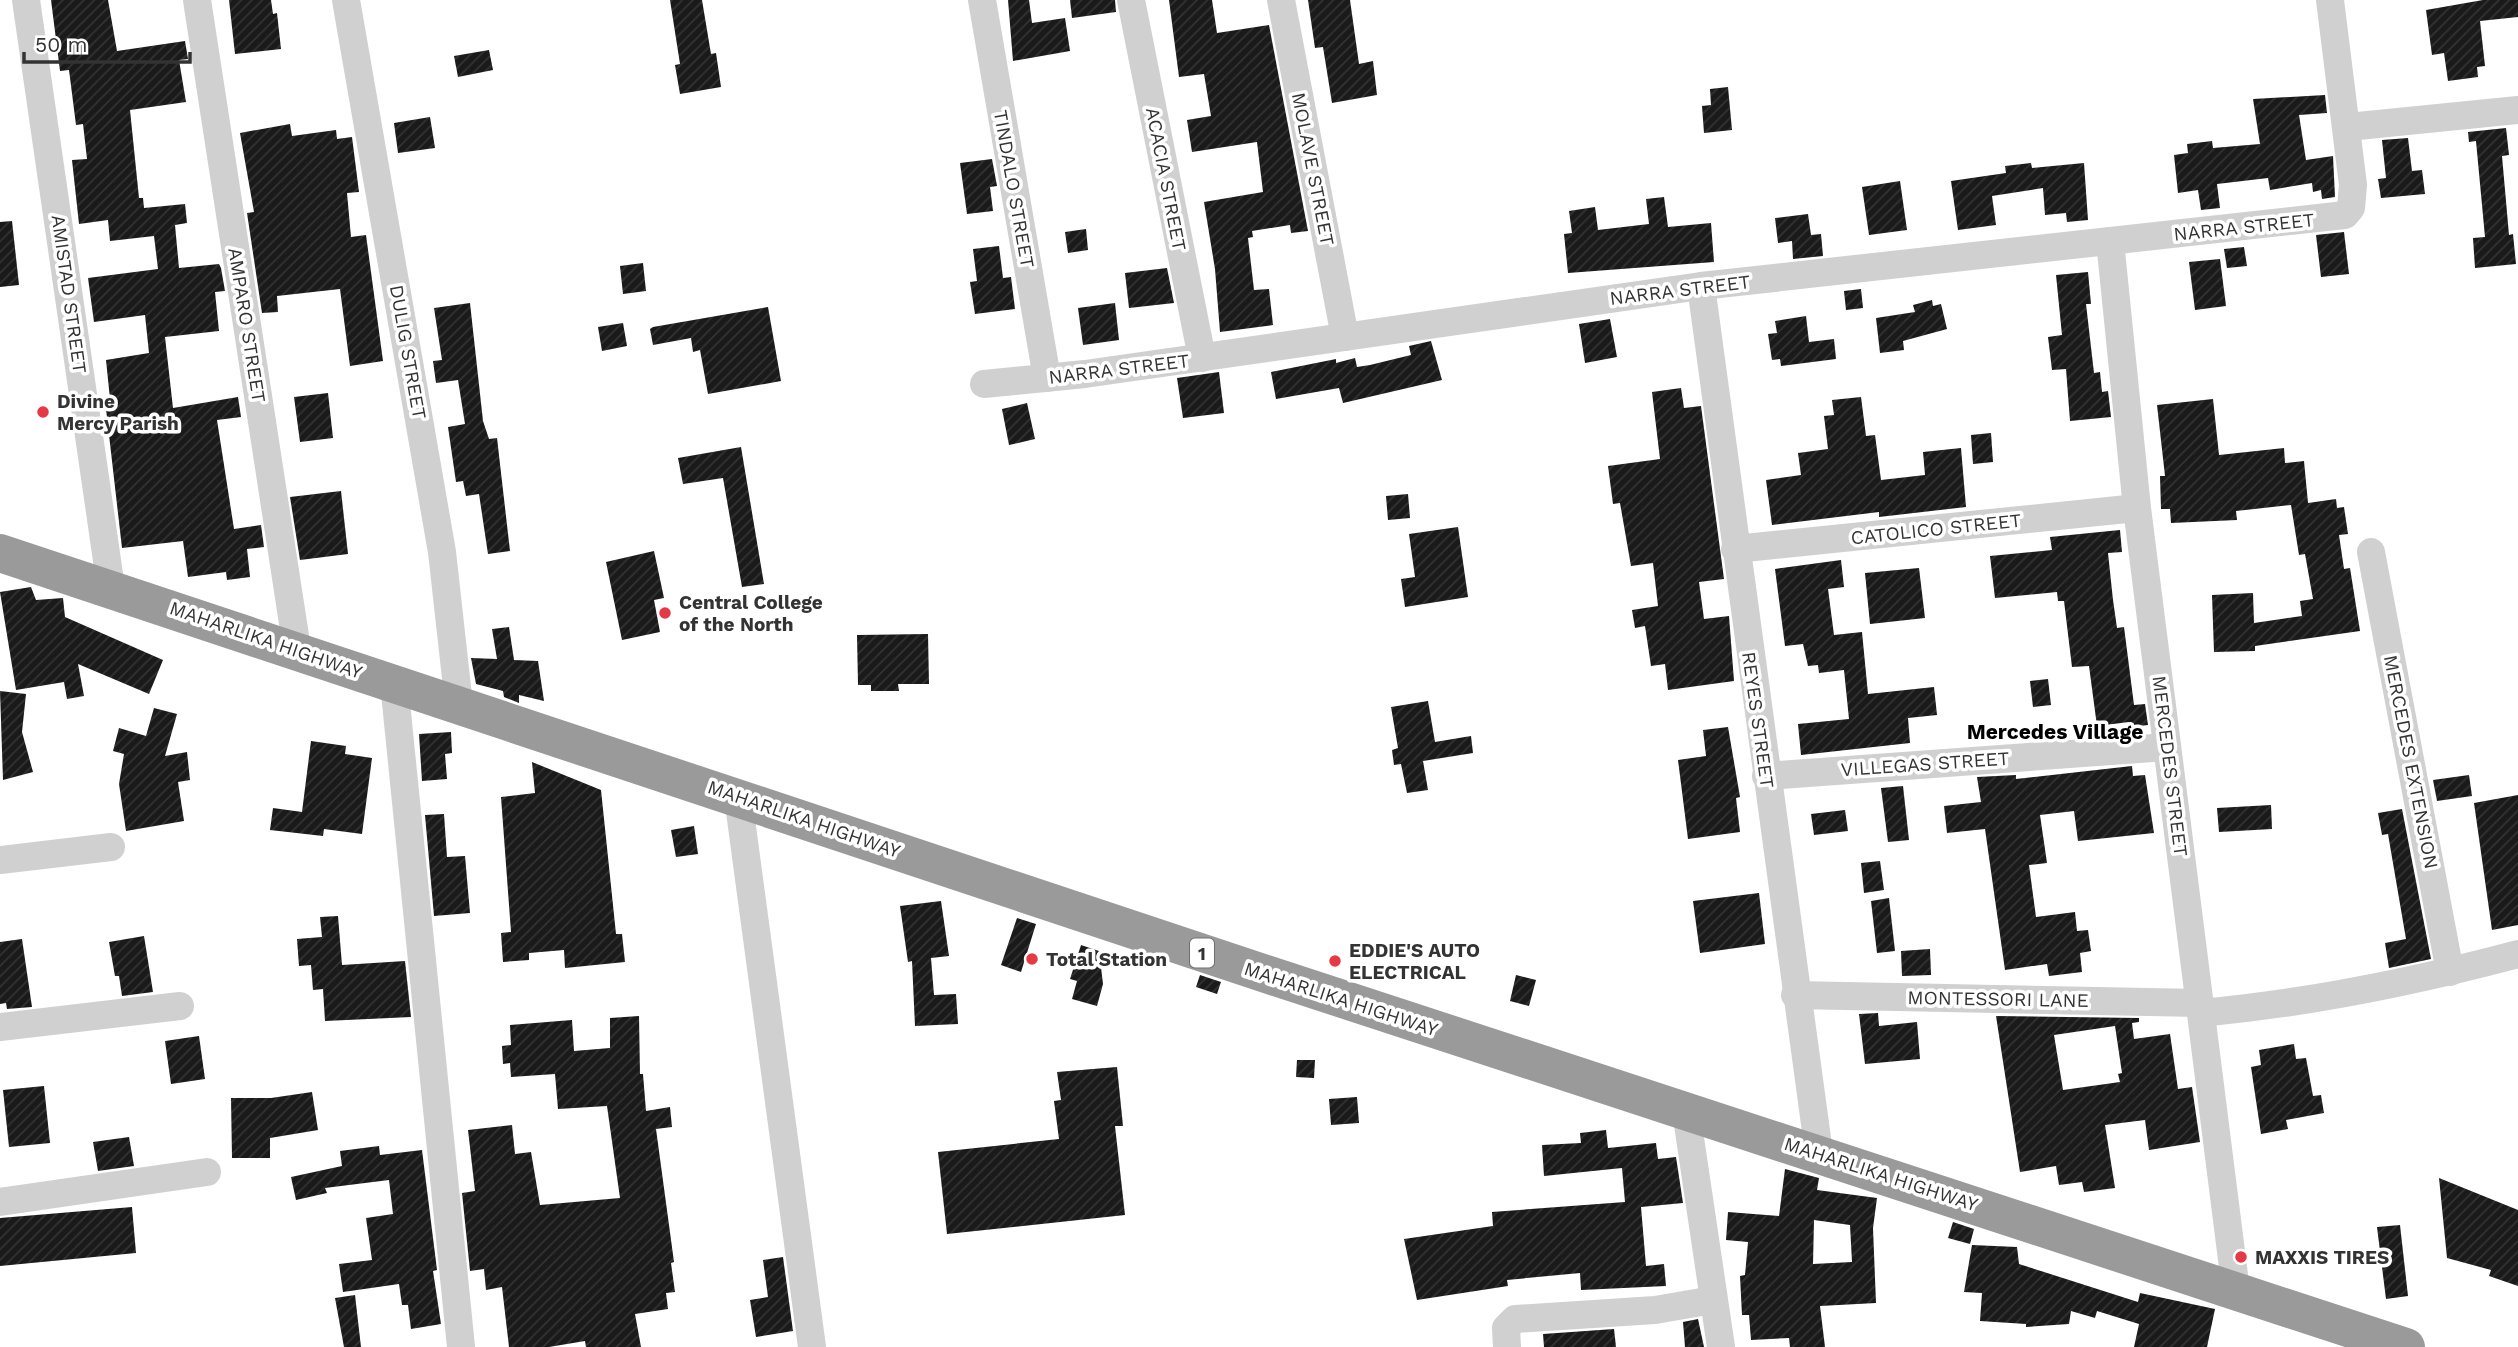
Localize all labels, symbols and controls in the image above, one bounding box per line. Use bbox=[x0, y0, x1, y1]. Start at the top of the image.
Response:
scale bar bbox=[24, 21, 191, 65]
text: 50 m bbox=[35, 32, 87, 57]
street label: MOLAVE STREET bbox=[1287, 90, 1339, 248]
street label: ACACIA STREET bbox=[1141, 105, 1191, 253]
street label: TINDALO STREET bbox=[989, 108, 1039, 270]
street label: NARRA STREET bbox=[2172, 208, 2316, 246]
street label: AMISTAD STREET bbox=[46, 213, 92, 375]
street label: AMPARO STREET bbox=[223, 246, 271, 404]
street label: NARRA STREET bbox=[1608, 270, 1752, 310]
street label: DULIG STREET bbox=[385, 283, 431, 421]
street label: NARRA STREET bbox=[1047, 349, 1191, 389]
place label: Divine Mercy Parish bbox=[57, 390, 179, 435]
marker: Divine Mercy Parish bbox=[35, 404, 51, 420]
street label: CATOLICO STREET bbox=[1850, 509, 2022, 549]
place label: Central College of the North bbox=[679, 591, 823, 636]
street label: MAHARLIKA HIGHWAY bbox=[167, 596, 366, 684]
marker: Central College of the North bbox=[657, 605, 673, 621]
street label: REYES STREET bbox=[1737, 650, 1779, 790]
street label: MERCEDES EXTENSION bbox=[2379, 653, 2443, 871]
street label: MERCEDES STREET bbox=[2147, 674, 2193, 858]
district label: Mercedes Village bbox=[1967, 719, 2143, 744]
street label: VILLEGAS STREET bbox=[1840, 747, 2010, 781]
street label: MAHARLIKA HIGHWAY bbox=[705, 775, 904, 863]
road number: 1 bbox=[1190, 938, 1214, 968]
place label: EDDIE'S AUTO ELECTRICAL bbox=[1349, 939, 1480, 984]
place label: Total Station bbox=[1046, 948, 1167, 971]
marker: Total Station bbox=[1024, 951, 1040, 967]
marker: EDDIE'S AUTO ELECTRICAL bbox=[1327, 953, 1343, 969]
street label: MAHARLIKA HIGHWAY bbox=[1241, 957, 1441, 1041]
street label: MONTESSORI LANE bbox=[1907, 986, 2089, 1012]
street label: MAHARLIKA HIGHWAY bbox=[1781, 1132, 1981, 1216]
place label: MAXXIS TIRES bbox=[2255, 1246, 2389, 1269]
marker: MAXXIS TIRES bbox=[2233, 1249, 2249, 1265]

